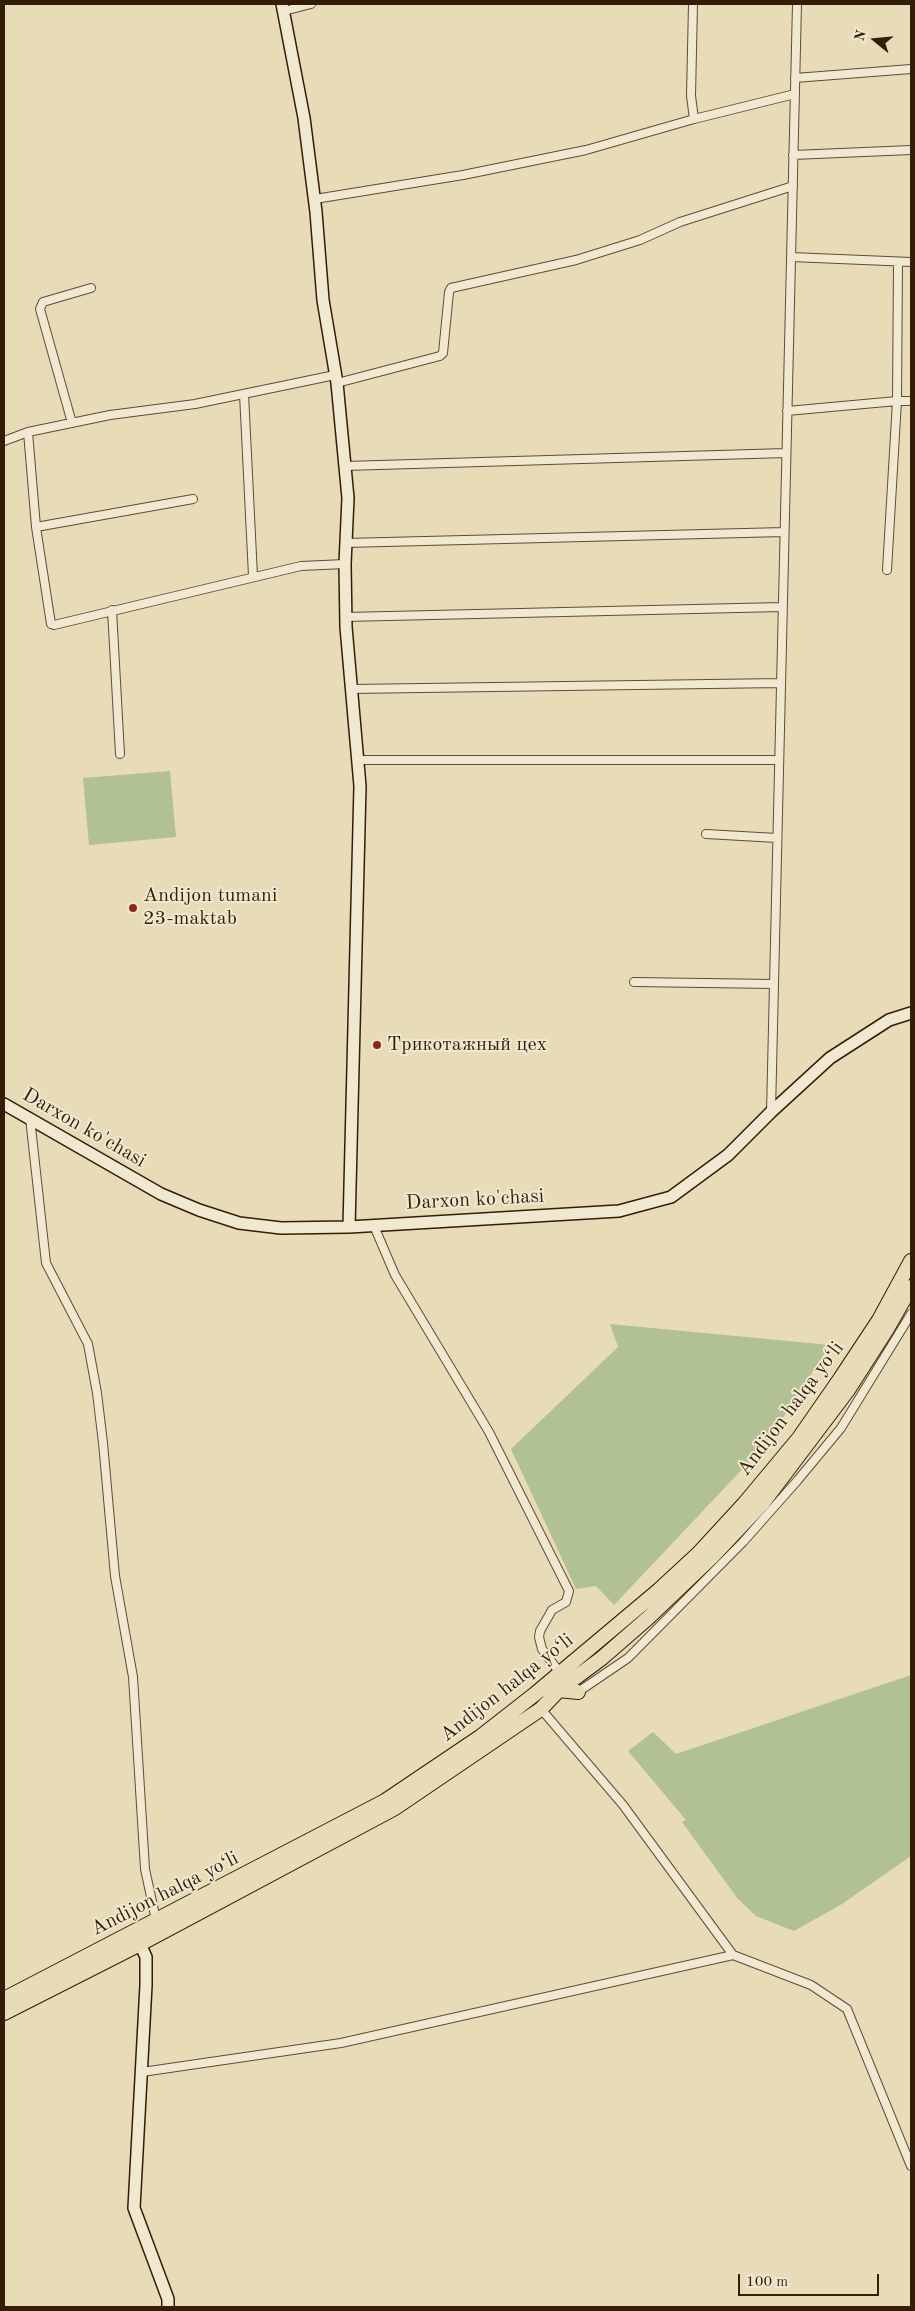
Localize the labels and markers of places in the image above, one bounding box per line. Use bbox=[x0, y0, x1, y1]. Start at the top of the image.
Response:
place label: Andijon tumani 23-maktab bbox=[143, 884, 277, 931]
marker: Andijon tumani 23-maktab bbox=[127, 902, 139, 914]
place label: Трикотажный цех bbox=[387, 1033, 547, 1057]
marker: Трикотажный цех bbox=[371, 1039, 383, 1051]

